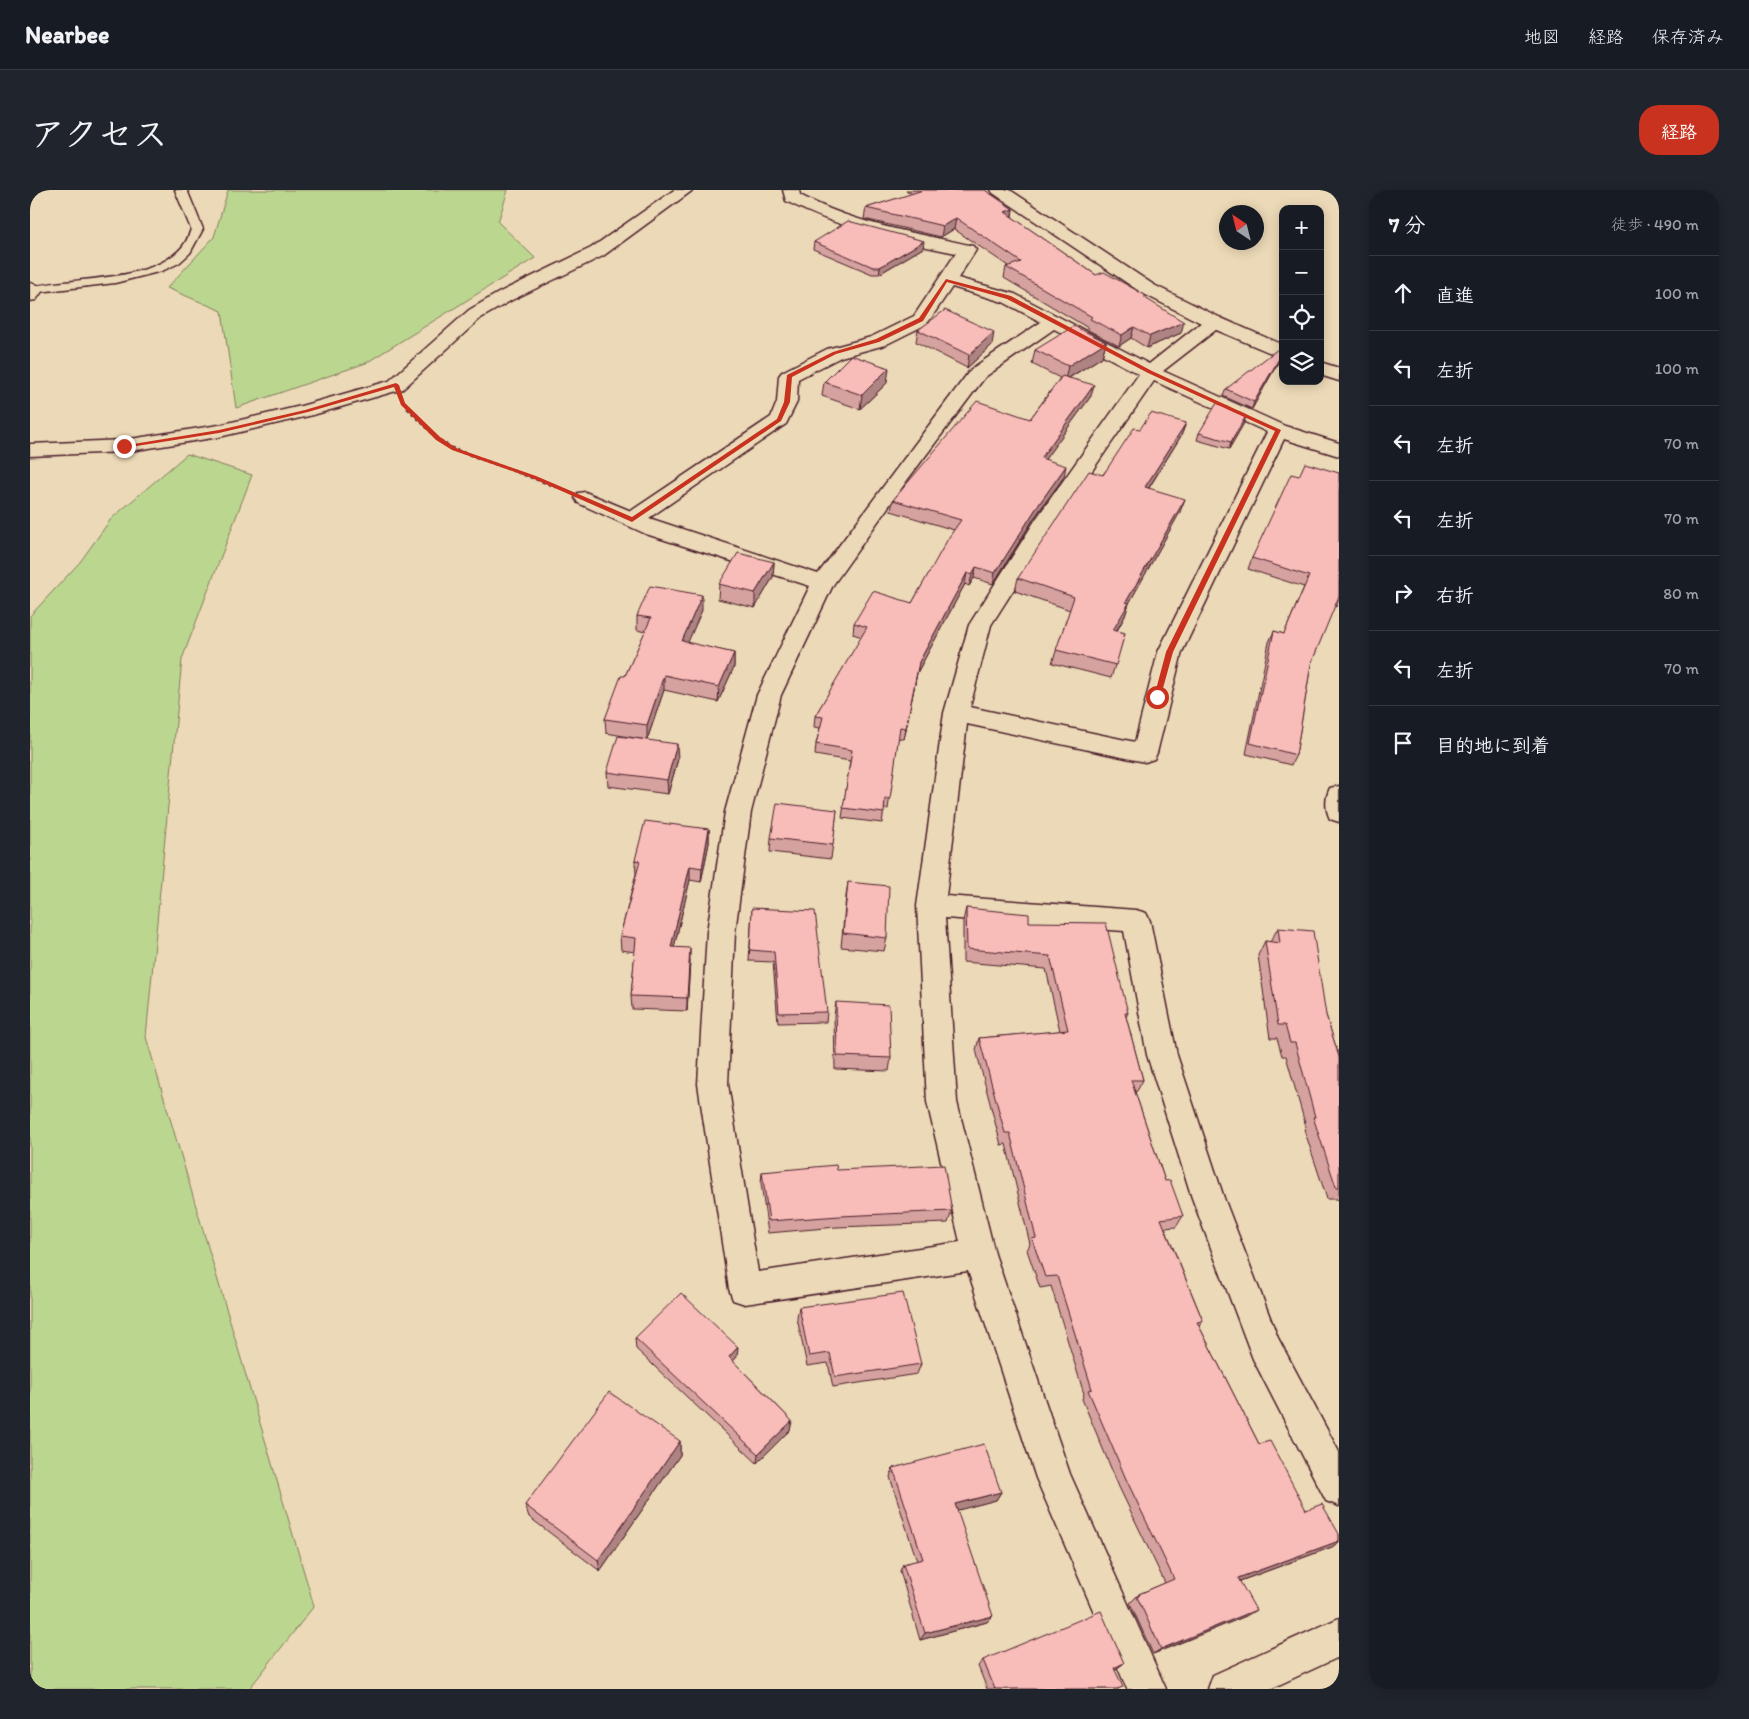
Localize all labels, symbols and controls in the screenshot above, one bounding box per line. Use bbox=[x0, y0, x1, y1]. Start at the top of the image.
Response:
text: Nearbee bbox=[25, 20, 109, 49]
text: 地図 bbox=[1524, 26, 1560, 48]
text: 経路 bbox=[1588, 26, 1624, 48]
text: 保存済み bbox=[1652, 26, 1724, 48]
button: 経路 bbox=[1639, 105, 1719, 155]
text: アクセス bbox=[30, 113, 168, 155]
north arrow bbox=[1219, 205, 1264, 250]
map controls bbox=[1279, 205, 1324, 385]
button: + bbox=[1279, 205, 1324, 250]
text: 7 分 bbox=[1389, 212, 1425, 237]
text: 徒歩 · 490 m bbox=[1611, 215, 1699, 234]
button: − bbox=[1279, 250, 1324, 295]
icon: ahead bbox=[1389, 279, 1417, 307]
text: 直進 bbox=[1436, 284, 1474, 307]
text: 100 m bbox=[1655, 284, 1699, 303]
button: locate bbox=[1279, 295, 1324, 340]
button: layers bbox=[1279, 340, 1324, 385]
icon: left bbox=[1389, 354, 1417, 382]
text: 左折 bbox=[1436, 359, 1474, 382]
text: 100 m bbox=[1655, 359, 1699, 378]
icon: left bbox=[1389, 429, 1417, 457]
text: 左折 bbox=[1436, 434, 1474, 457]
text: 70 m bbox=[1664, 434, 1699, 453]
route end bbox=[113, 435, 136, 458]
icon: left bbox=[1389, 504, 1417, 532]
text: 左折 bbox=[1436, 509, 1474, 532]
text: 70 m bbox=[1664, 509, 1699, 528]
icon: right bbox=[1389, 579, 1417, 607]
text: 右折 bbox=[1436, 584, 1474, 607]
text: 80 m bbox=[1663, 584, 1699, 603]
icon: left bbox=[1389, 654, 1417, 682]
text: 左折 bbox=[1436, 659, 1474, 682]
text: 70 m bbox=[1664, 659, 1699, 678]
route start bbox=[1146, 686, 1169, 709]
icon: arrive bbox=[1389, 729, 1417, 757]
text: 目的地に到着 bbox=[1436, 734, 1550, 757]

